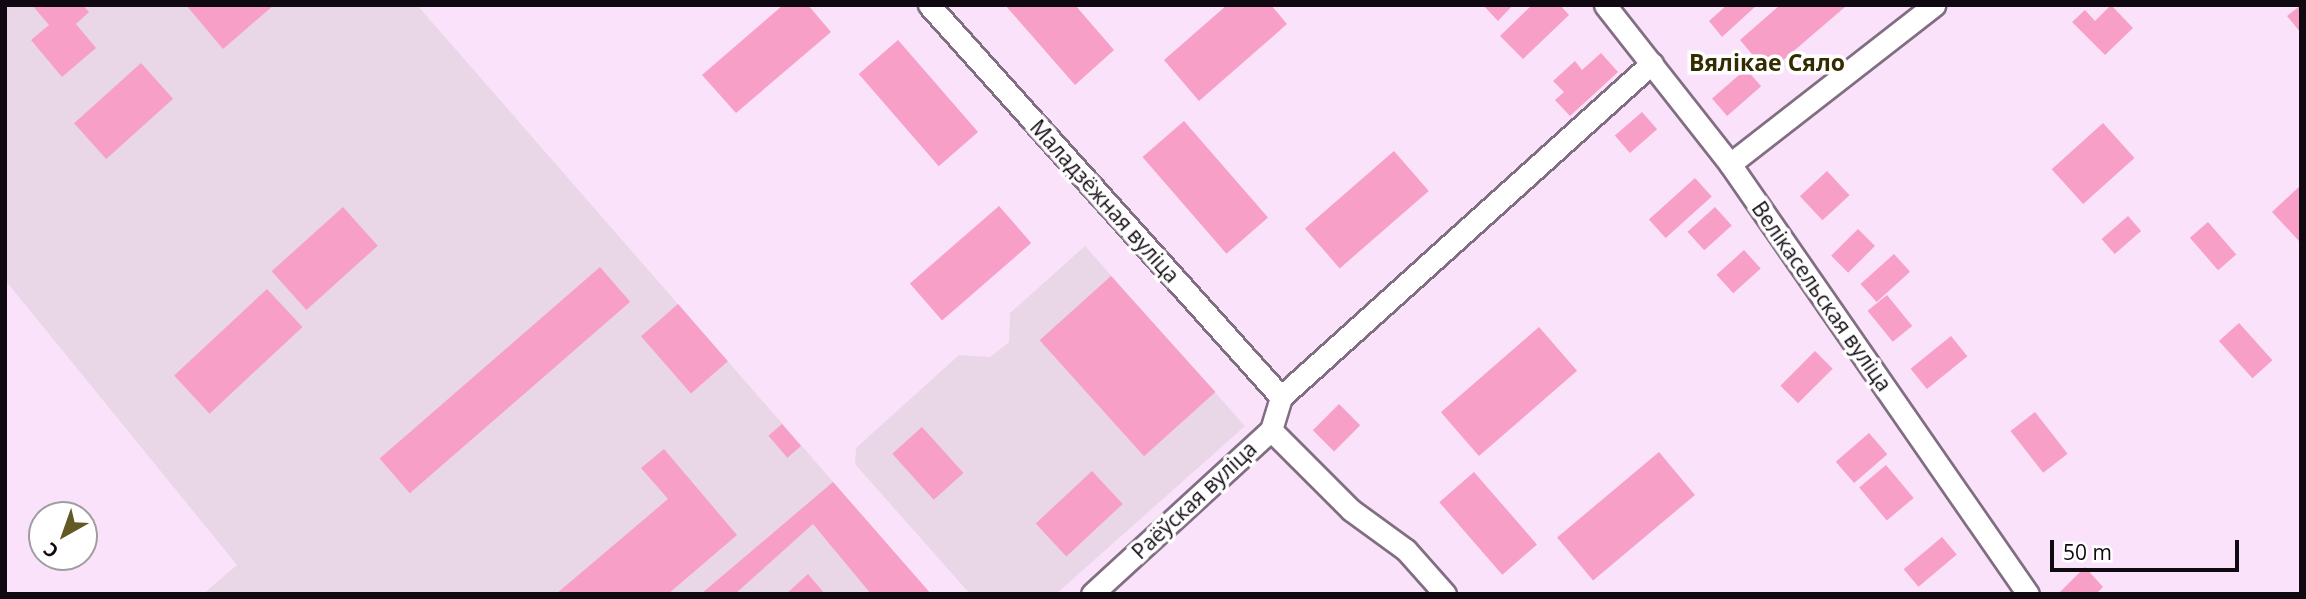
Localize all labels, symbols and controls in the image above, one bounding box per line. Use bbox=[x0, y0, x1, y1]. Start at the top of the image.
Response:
district label: Вялікае Сяло bbox=[1689, 48, 1845, 76]
street label: Маладзёжная вуліца bbox=[1025, 114, 1185, 288]
street label: Велікасельская вуліца bbox=[1747, 196, 1897, 396]
street label: Раёўская вуліца bbox=[1127, 436, 1261, 564]
north arrow bbox=[28, 501, 98, 571]
scale bar bbox=[2054, 526, 2243, 570]
text: С bbox=[38, 537, 64, 564]
text: 50 m bbox=[2063, 538, 2112, 566]

